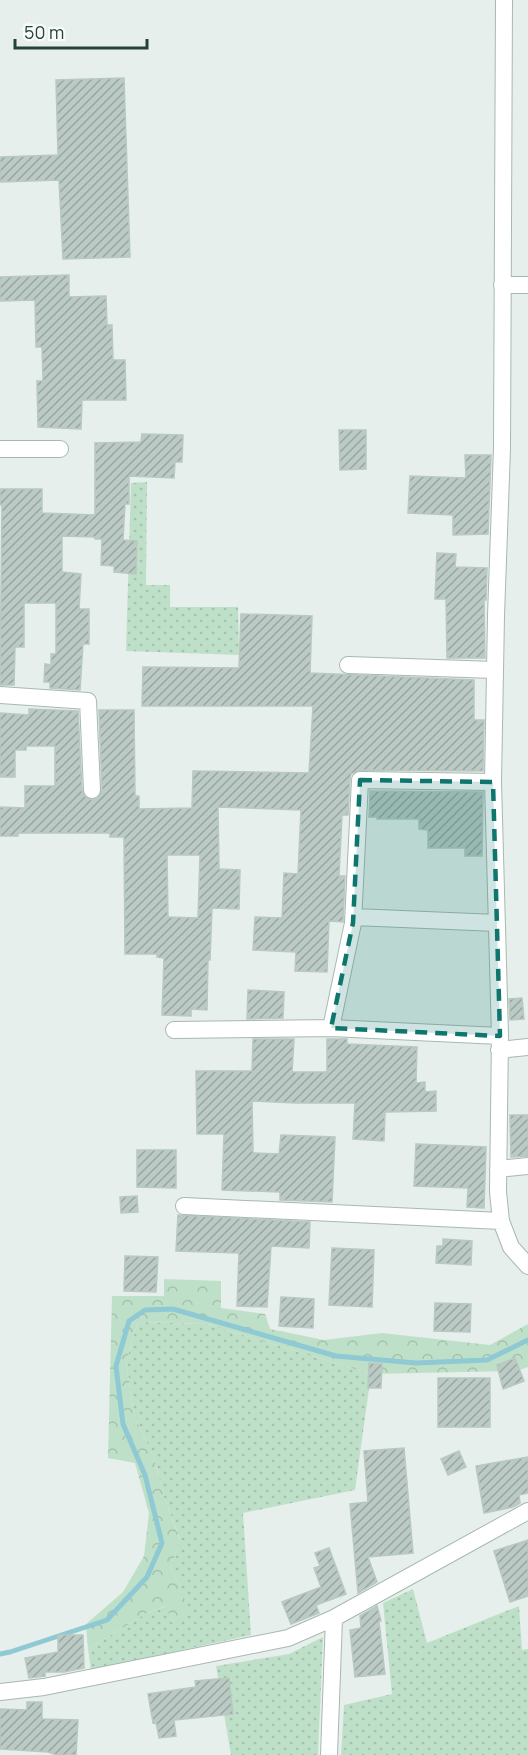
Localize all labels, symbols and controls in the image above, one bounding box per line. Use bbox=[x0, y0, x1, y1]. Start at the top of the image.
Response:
scale bar bbox=[15, 12, 147, 50]
text: 50 m bbox=[24, 20, 64, 44]

